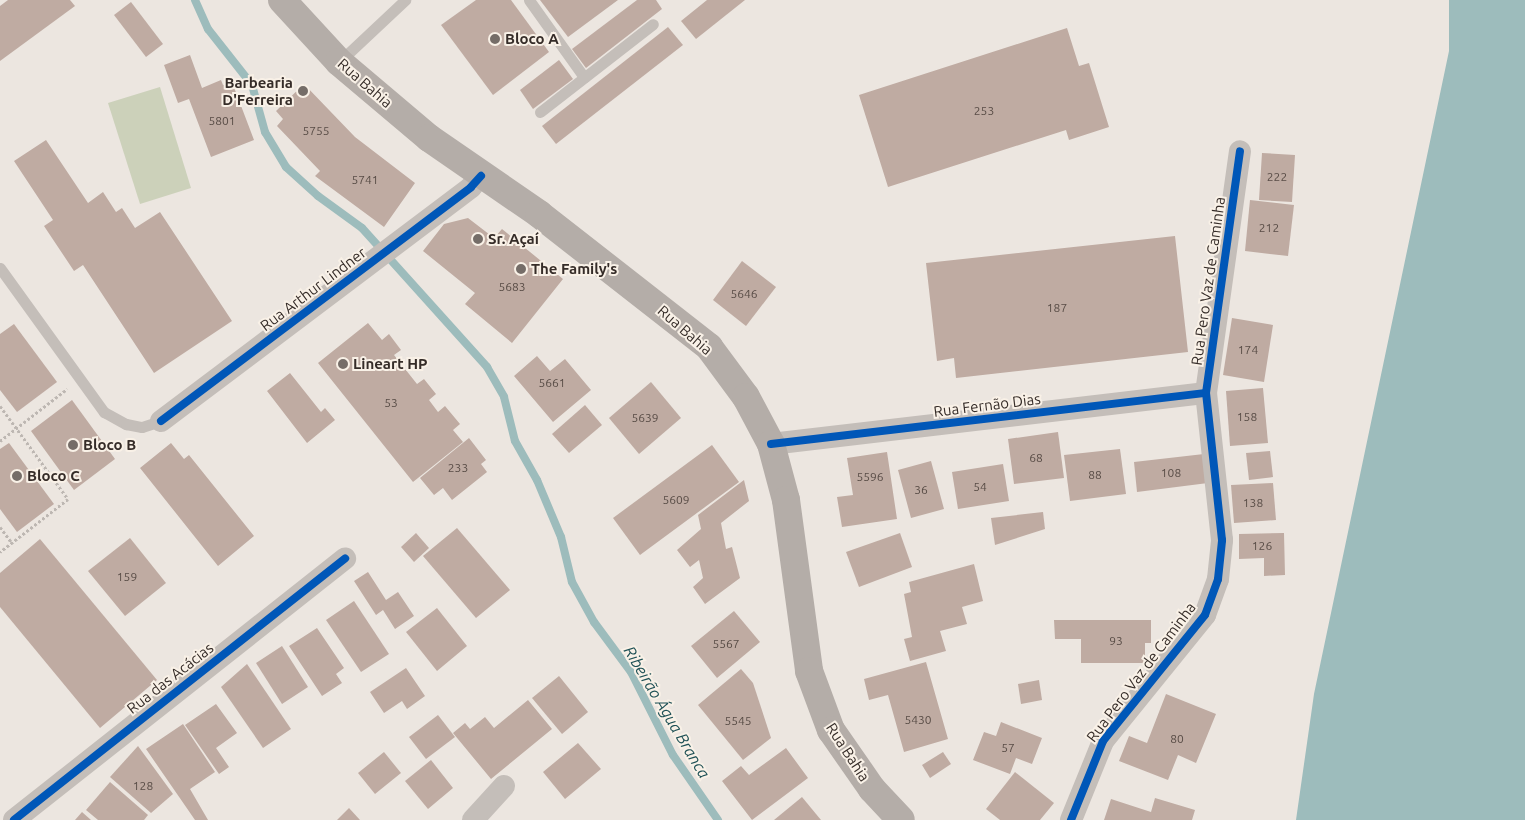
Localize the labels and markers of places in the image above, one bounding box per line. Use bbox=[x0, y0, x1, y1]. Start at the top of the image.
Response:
place label: Bloco A bbox=[505, 30, 559, 48]
marker: Bloco A bbox=[489, 33, 501, 45]
place label: Barbearia D'Ferreira bbox=[222, 73, 293, 108]
marker: Barbearia D'Ferreira bbox=[297, 85, 309, 97]
place label: Sr. Açaí bbox=[488, 230, 539, 248]
marker: Sr. Açaí bbox=[472, 233, 484, 245]
place label: The Family's bbox=[531, 260, 617, 278]
marker: The Family's bbox=[515, 263, 527, 275]
place label: Lineart HP bbox=[353, 355, 428, 373]
marker: Lineart HP bbox=[337, 358, 349, 370]
place label: Bloco B bbox=[83, 436, 136, 454]
marker: Bloco B bbox=[67, 439, 79, 451]
place label: Bloco C bbox=[27, 467, 80, 485]
marker: Bloco C bbox=[11, 470, 23, 482]

